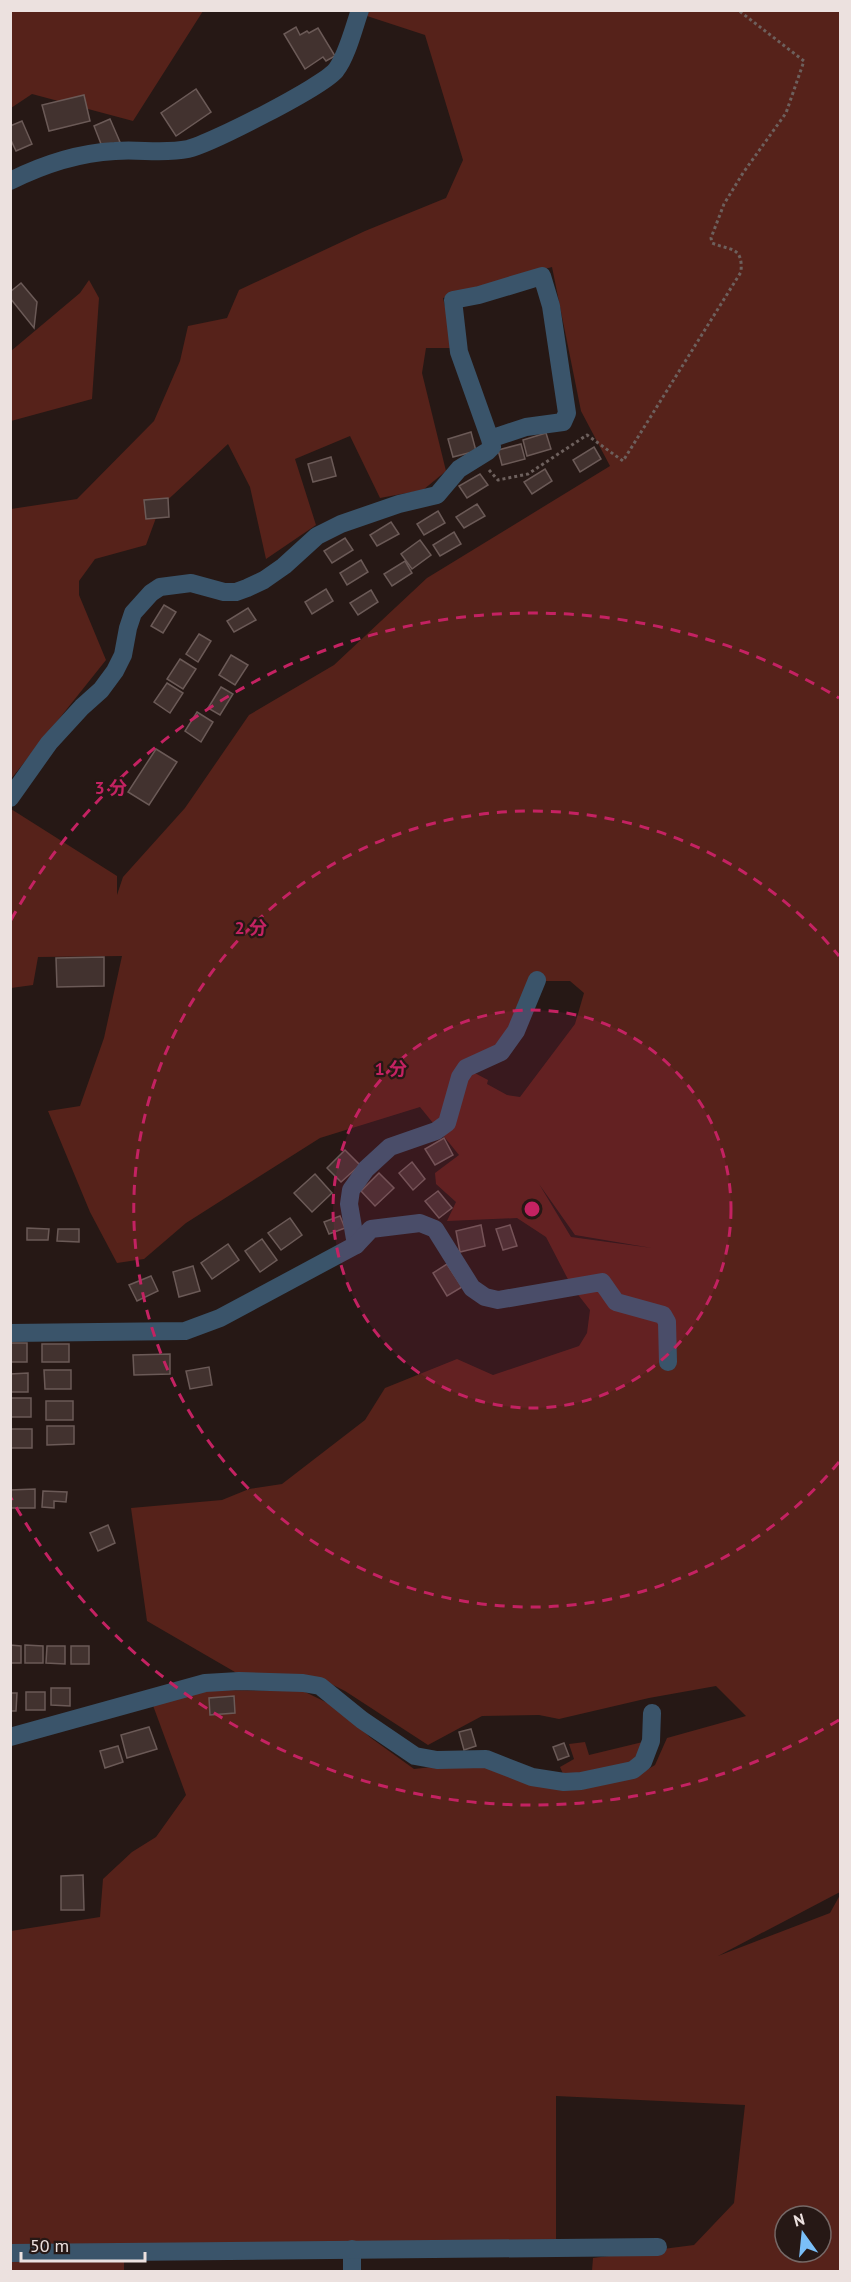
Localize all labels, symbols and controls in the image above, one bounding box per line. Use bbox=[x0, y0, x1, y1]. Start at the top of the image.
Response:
text: 3 分 bbox=[95, 776, 127, 799]
text: 2 分 bbox=[235, 916, 267, 939]
text: 1 分 bbox=[375, 1057, 407, 1080]
centre of rings bbox=[522, 1199, 542, 1219]
north arrow bbox=[773, 2204, 833, 2264]
text: N bbox=[791, 2208, 807, 2231]
scale bar bbox=[21, 2225, 146, 2263]
text: 50 m bbox=[30, 2234, 69, 2257]

